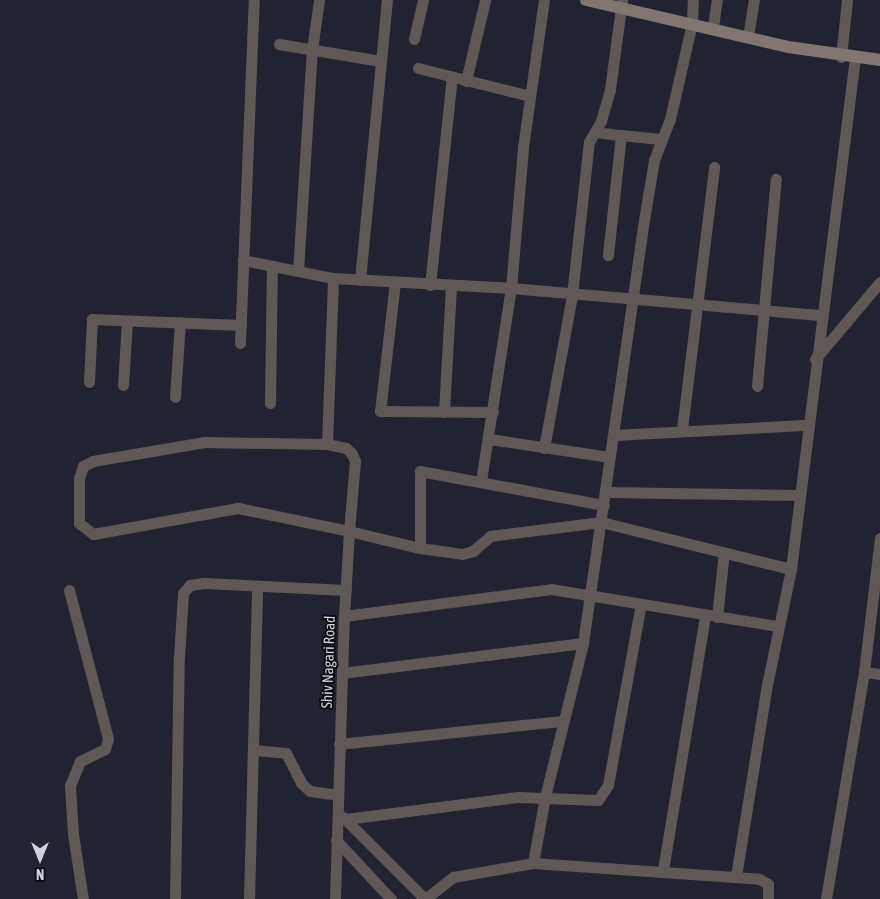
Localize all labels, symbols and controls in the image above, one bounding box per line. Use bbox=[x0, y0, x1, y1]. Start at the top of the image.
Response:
street label: Shiv Nagari Road bbox=[317, 615, 339, 709]
north arrow bbox=[15, 834, 65, 884]
text: N bbox=[36, 866, 44, 882]

